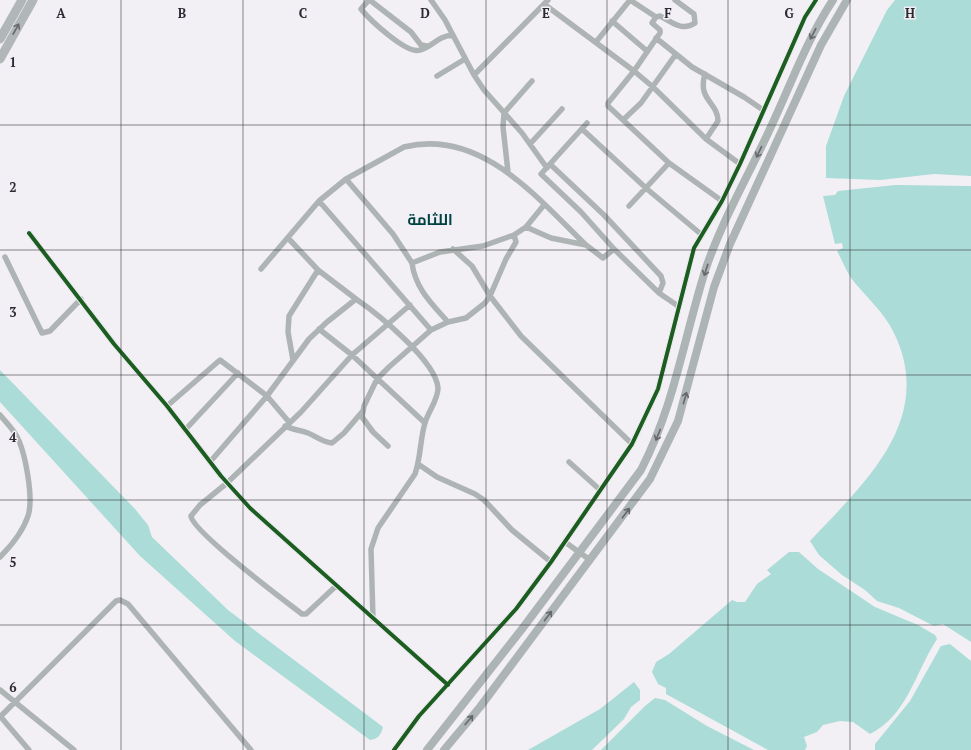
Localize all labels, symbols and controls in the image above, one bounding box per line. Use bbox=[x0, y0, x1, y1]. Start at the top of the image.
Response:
text: A bbox=[56, 4, 66, 22]
text: B bbox=[178, 4, 186, 22]
text: C bbox=[299, 4, 307, 22]
text: D bbox=[420, 4, 430, 22]
text: E bbox=[542, 4, 550, 22]
text: F bbox=[664, 4, 672, 22]
text: G bbox=[784, 4, 794, 22]
text: H bbox=[905, 4, 915, 22]
one-way arrow bbox=[13, 23, 21, 35]
one-way arrow bbox=[809, 27, 816, 39]
text: 1 bbox=[9, 53, 17, 71]
one-way arrow bbox=[755, 146, 762, 158]
text: 2 bbox=[9, 178, 17, 196]
district label: اللثامة bbox=[407, 209, 453, 229]
one-way arrow bbox=[702, 264, 709, 277]
text: 3 bbox=[9, 303, 17, 321]
one-way arrow bbox=[682, 392, 689, 405]
text: 4 bbox=[9, 428, 17, 446]
one-way arrow bbox=[653, 429, 661, 441]
one-way arrow bbox=[622, 507, 630, 518]
text: 5 bbox=[9, 553, 17, 571]
one-way arrow bbox=[544, 611, 552, 622]
text: 6 bbox=[9, 678, 17, 696]
one-way arrow bbox=[465, 715, 474, 725]

